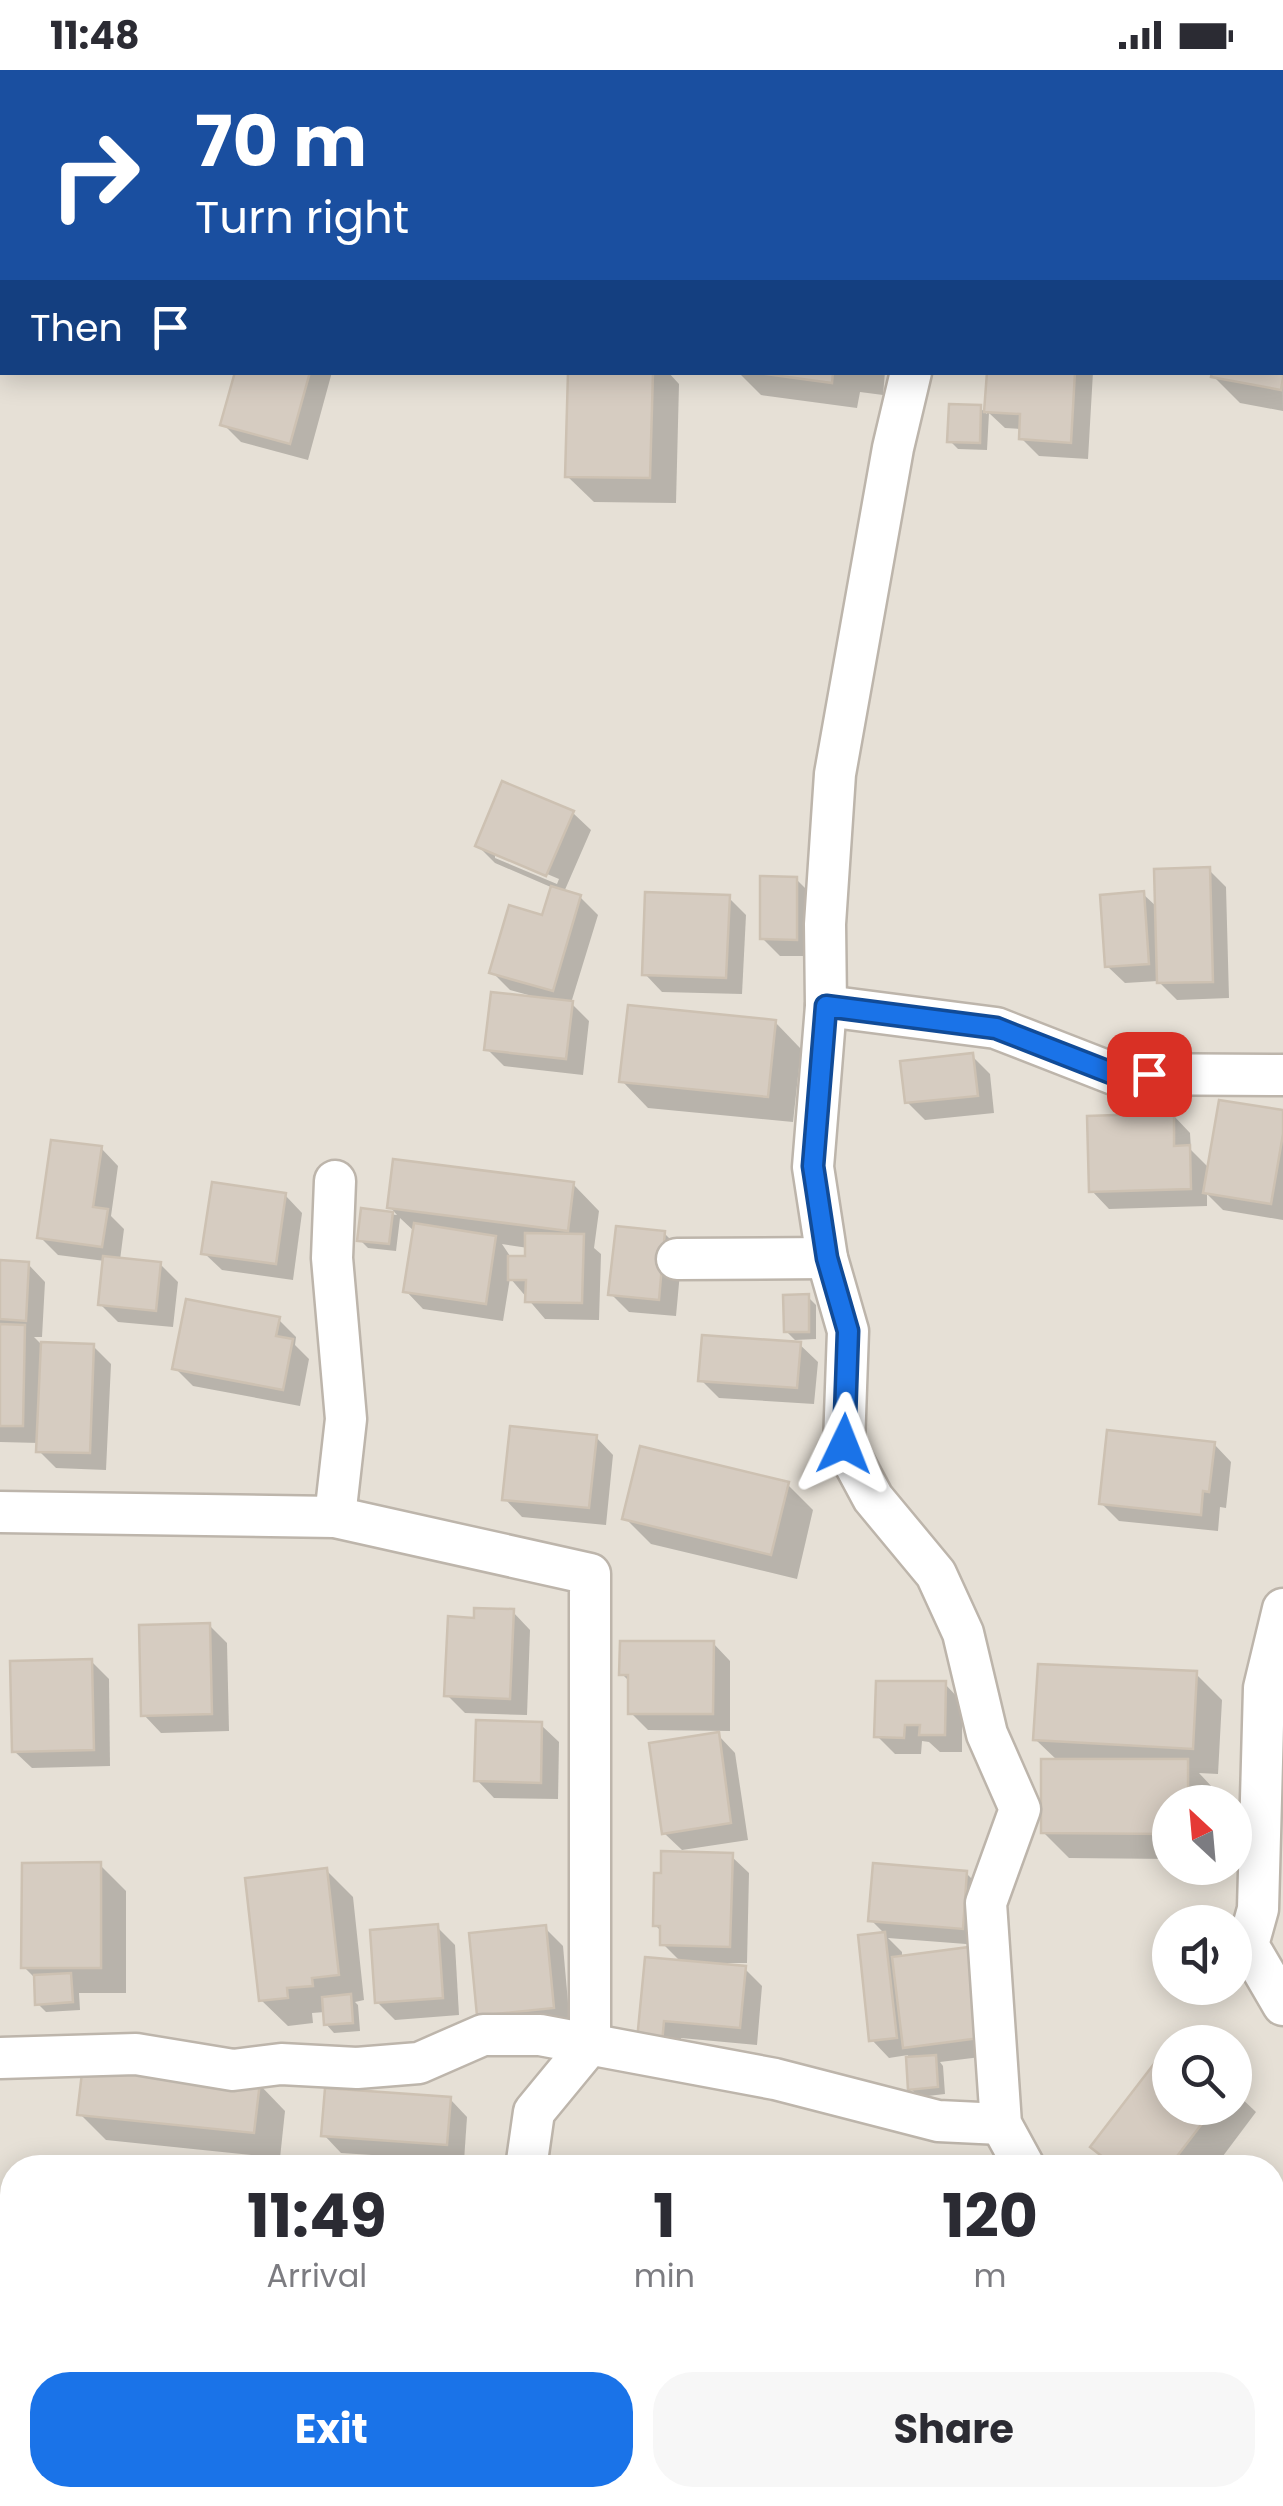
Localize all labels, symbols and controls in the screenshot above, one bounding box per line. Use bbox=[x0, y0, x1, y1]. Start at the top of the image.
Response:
text: 11:48 bbox=[50, 9, 140, 62]
text: 70 m bbox=[195, 92, 367, 191]
icon: right bbox=[30, 110, 160, 240]
text: Turn right bbox=[195, 186, 409, 249]
icon: arrive bbox=[143, 300, 198, 355]
text: Then bbox=[30, 301, 123, 354]
pin bbox=[1107, 1032, 1192, 1117]
icon: arrive bbox=[1122, 1047, 1177, 1102]
position arrow bbox=[792, 1392, 896, 1496]
north arrow bbox=[1152, 1785, 1252, 1885]
map controls bbox=[1152, 1785, 1252, 2125]
button: sound bbox=[1152, 1905, 1252, 2005]
button: search bbox=[1152, 2025, 1252, 2125]
text: 11:49 bbox=[247, 2174, 387, 2258]
text: 1 bbox=[653, 2174, 676, 2258]
text: 120 bbox=[942, 2174, 1038, 2258]
text: Arrival bbox=[266, 2253, 367, 2298]
text: min bbox=[634, 2253, 695, 2298]
text: m bbox=[973, 2253, 1006, 2298]
button: Exit bbox=[30, 2372, 633, 2487]
button: Share bbox=[653, 2372, 1255, 2487]

